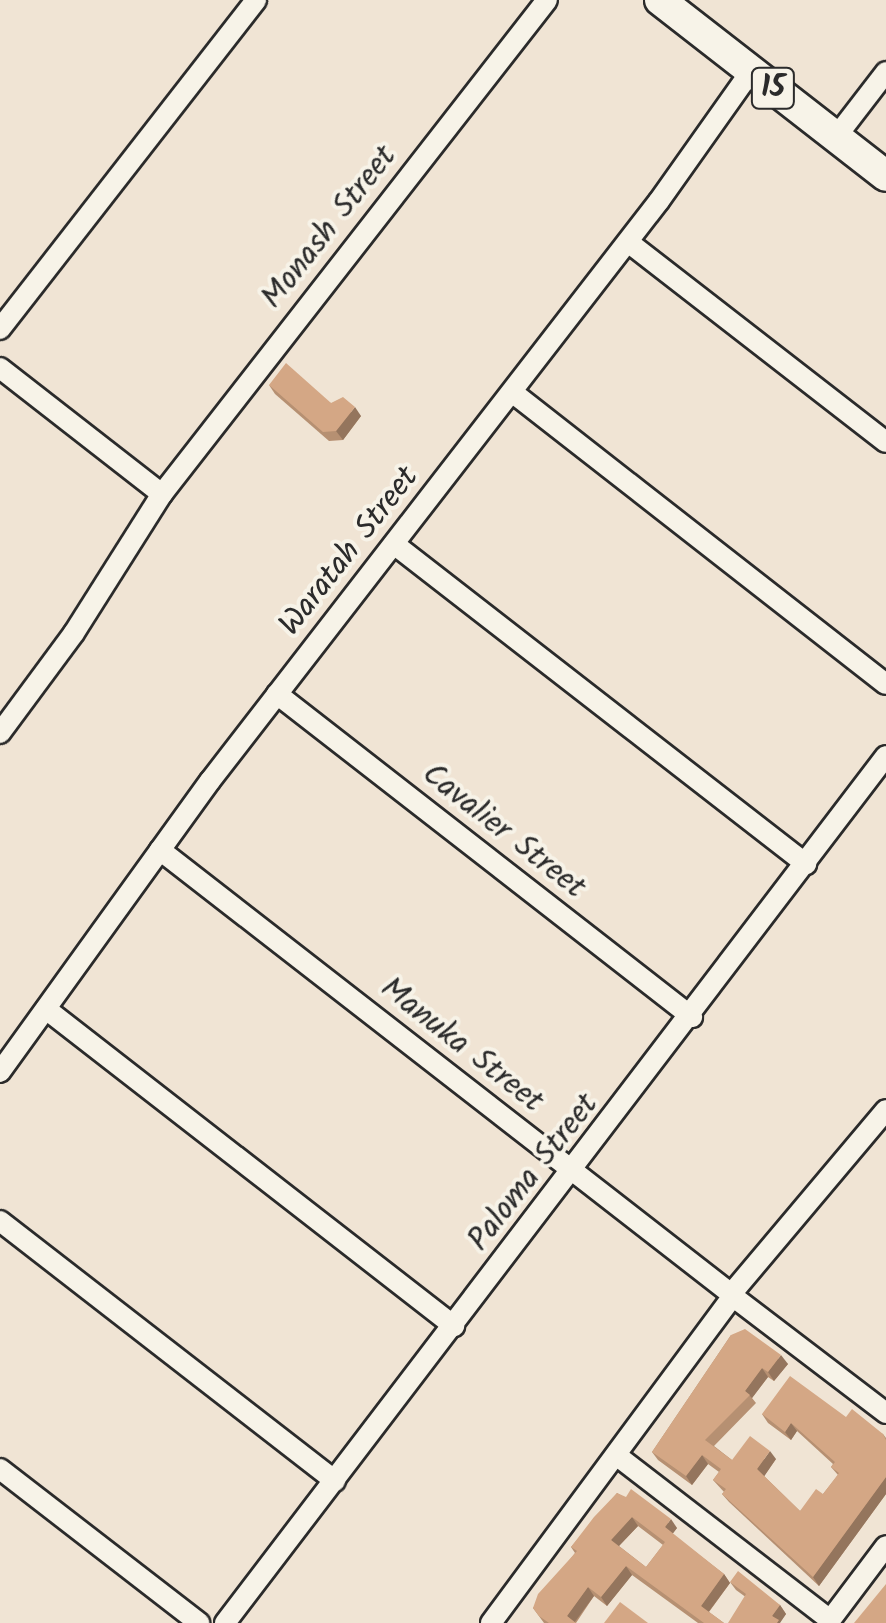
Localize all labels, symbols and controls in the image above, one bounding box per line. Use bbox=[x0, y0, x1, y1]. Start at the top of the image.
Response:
road number: 15 bbox=[750, 63, 796, 113]
street label: Monash Street bbox=[254, 139, 406, 317]
street label: Waratah Street bbox=[272, 460, 428, 644]
street label: Cavalier Street bbox=[414, 756, 592, 908]
street label: Manuka Street bbox=[372, 970, 550, 1122]
street label: Paloma Street bbox=[461, 1087, 607, 1259]

